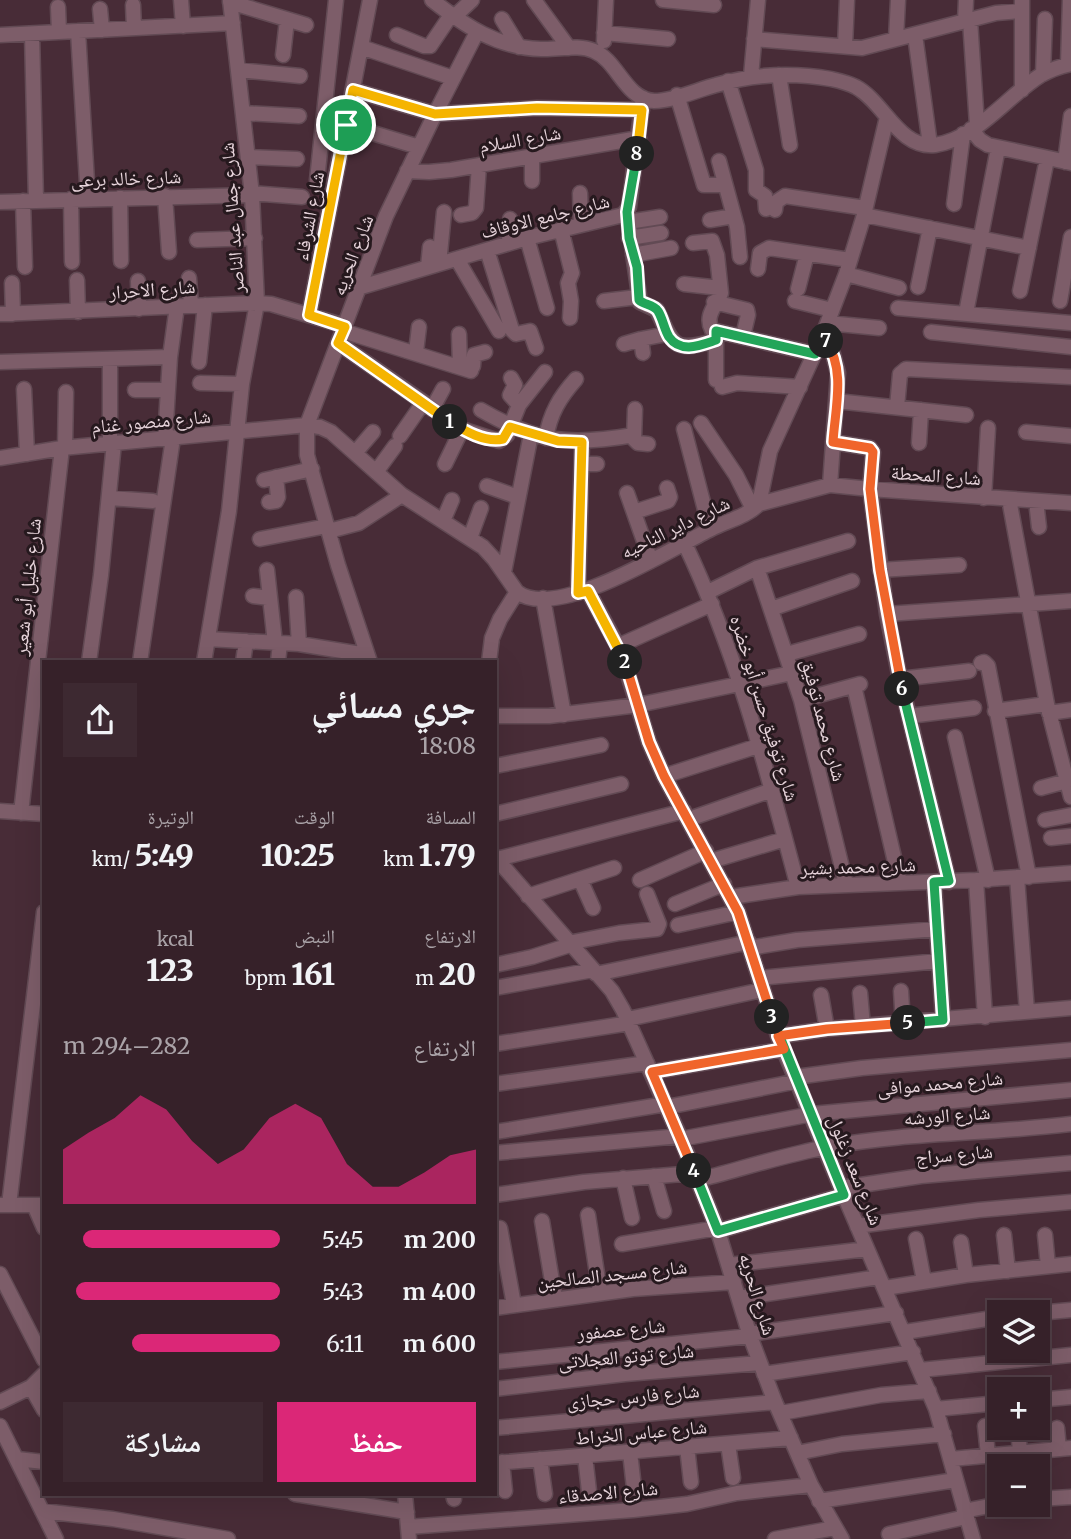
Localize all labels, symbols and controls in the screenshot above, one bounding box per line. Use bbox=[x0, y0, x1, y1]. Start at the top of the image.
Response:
pin bbox=[316, 95, 376, 155]
icon: arrive bbox=[327, 106, 365, 144]
street label: شارع السلام bbox=[477, 120, 563, 160]
pin: 8 bbox=[620, 136, 654, 172]
text: 8 bbox=[631, 141, 642, 165]
street label: شارع جمال عبد الناصر bbox=[215, 142, 249, 295]
street label: شارع خالد برعى bbox=[70, 164, 182, 192]
street label: شارع الشرفاء bbox=[289, 169, 329, 263]
street label: شارع جامع الاوقاف bbox=[478, 188, 612, 245]
street label: شارع الحريه bbox=[326, 211, 378, 299]
street label: شارع الاحرار bbox=[107, 274, 196, 304]
pin: 7 bbox=[808, 324, 844, 358]
text: 7 bbox=[820, 328, 831, 352]
street label: شارع منصور غنام bbox=[90, 404, 212, 440]
pin: 1 bbox=[433, 404, 468, 440]
text: 1 bbox=[445, 409, 454, 433]
street label: شارع المحطة bbox=[890, 460, 982, 490]
street label: شارع داير الناحيه bbox=[617, 490, 733, 564]
street label: شارع خليل أبو شعير bbox=[8, 517, 46, 658]
street label: شارع توفيق حسن أبو خضره bbox=[725, 612, 805, 804]
pin: 2 bbox=[608, 644, 642, 680]
text: 2 bbox=[619, 649, 630, 673]
street label: شارع محمد توفيق bbox=[796, 656, 852, 784]
pin: 6 bbox=[884, 672, 920, 706]
text: 6 bbox=[896, 676, 907, 700]
text: جري مسائي bbox=[311, 681, 476, 728]
button: share bbox=[63, 683, 137, 757]
text: 18:08 bbox=[420, 731, 476, 760]
text: الوتيرة bbox=[148, 805, 194, 829]
text: الوقت bbox=[294, 805, 335, 829]
text: المسافة bbox=[426, 805, 476, 829]
text: 5:49 bbox=[135, 836, 194, 874]
text: 10:25 bbox=[260, 836, 335, 874]
text: 1.79 bbox=[419, 836, 476, 874]
text: /km bbox=[92, 847, 135, 871]
text: km bbox=[383, 847, 419, 871]
street label: شارع محمد بشير bbox=[799, 852, 916, 880]
text: النبض bbox=[294, 924, 335, 948]
text: الارتفاع bbox=[424, 924, 476, 948]
text: kcal bbox=[157, 927, 194, 951]
text: 123 bbox=[146, 951, 194, 989]
text: 161 bbox=[291, 955, 335, 993]
text: 20 bbox=[439, 955, 476, 993]
text: bpm bbox=[245, 966, 291, 990]
text: m bbox=[415, 966, 439, 990]
pin: 3 bbox=[754, 1000, 790, 1034]
text: 3 bbox=[766, 1004, 777, 1028]
pin: 5 bbox=[890, 1006, 926, 1040]
text: 5 bbox=[902, 1010, 913, 1034]
text: 282–294 m bbox=[63, 1031, 190, 1060]
text: الارتفاع bbox=[413, 1033, 476, 1062]
street label: شارع محمد موافى bbox=[876, 1066, 1004, 1100]
street label: شارع الورشه bbox=[903, 1100, 991, 1130]
street label: شارع سعد زغلول bbox=[823, 1112, 889, 1228]
street label: شارع سراج bbox=[914, 1139, 994, 1169]
pin: 4 bbox=[676, 1154, 712, 1188]
text: 4 bbox=[687, 1158, 700, 1182]
text: 5:45 bbox=[322, 1225, 364, 1254]
text: 200 m bbox=[404, 1225, 476, 1254]
street label: شارع الحريه bbox=[734, 1250, 782, 1338]
street label: شارع مسجد الصالحين bbox=[536, 1254, 688, 1294]
text: 5:43 bbox=[322, 1277, 364, 1306]
text: 400 m bbox=[403, 1277, 476, 1306]
map controls bbox=[987, 1300, 1050, 1517]
button: layers bbox=[987, 1300, 1050, 1363]
street label: شارع عصفور bbox=[575, 1313, 666, 1345]
text: 6:11 bbox=[326, 1329, 364, 1358]
text: 600 m bbox=[403, 1329, 476, 1358]
street label: شارع توتو العجلاتى bbox=[557, 1338, 695, 1374]
button: + bbox=[987, 1377, 1050, 1440]
street label: شارع فارس حجازى bbox=[566, 1378, 700, 1414]
button: مشاركة bbox=[63, 1402, 263, 1482]
button: حفظ bbox=[277, 1402, 476, 1482]
street label: شارع عباس الخراط bbox=[574, 1414, 708, 1450]
button: − bbox=[987, 1454, 1050, 1517]
street label: شارع الاصدقاء bbox=[557, 1476, 659, 1508]

